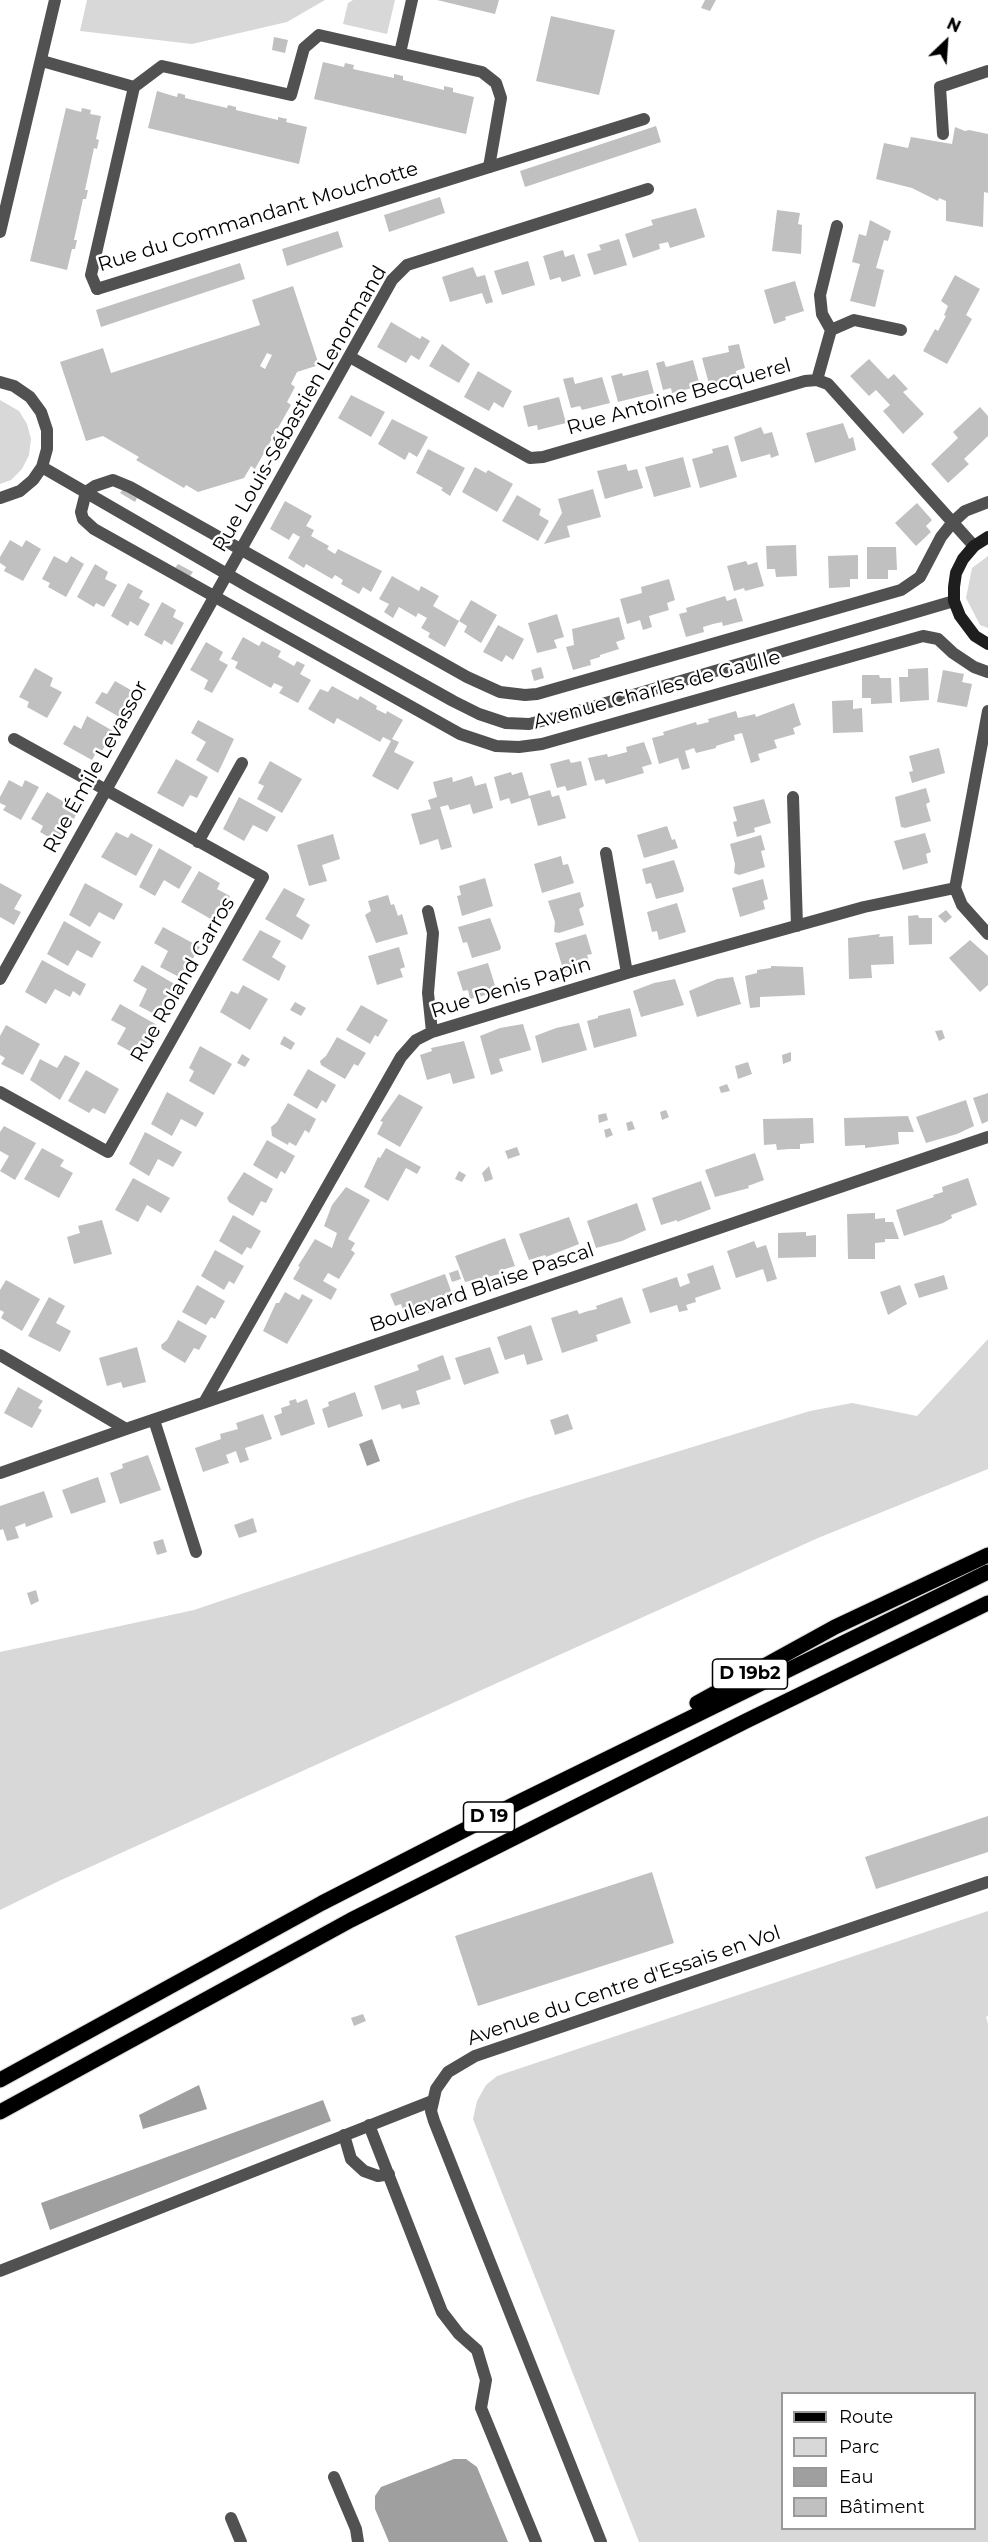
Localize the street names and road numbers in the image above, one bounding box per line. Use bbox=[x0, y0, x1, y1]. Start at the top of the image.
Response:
street label: Rue du Commandant Mouchotte bbox=[95, 157, 421, 277]
street label: Rue Louis-Sébastien Lenormand bbox=[208, 262, 392, 556]
street label: Rue Antoine Becquerel bbox=[564, 353, 794, 441]
street label: Avenue Charles de Gaulle bbox=[531, 645, 783, 735]
street label: Rue Émile Levassor bbox=[39, 676, 153, 858]
street label: Rue Roland Garros bbox=[126, 893, 240, 1067]
street label: Rue Denis Papin bbox=[428, 952, 594, 1024]
street label: Boulevard Blaise Pascal bbox=[367, 1238, 597, 1338]
road number: D 19b2 bbox=[712, 1659, 788, 1689]
road number: D 19 bbox=[464, 1802, 514, 1832]
street label: Avenue du Centre d'Essais en Vol bbox=[464, 1921, 784, 2051]

